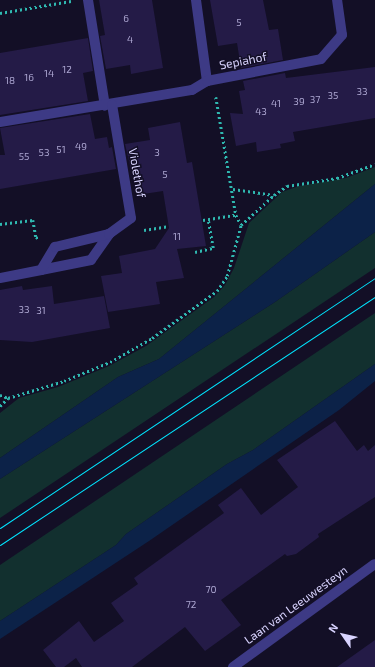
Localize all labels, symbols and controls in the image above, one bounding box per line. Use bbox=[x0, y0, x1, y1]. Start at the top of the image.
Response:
house number: 6 bbox=[123, 13, 129, 25]
house number: 5 bbox=[236, 17, 242, 29]
house number: 4 bbox=[127, 34, 133, 46]
street label: Sepiahof bbox=[218, 49, 268, 73]
house number: 12 bbox=[62, 64, 72, 76]
house number: 14 bbox=[44, 68, 54, 80]
house number: 16 bbox=[24, 72, 34, 84]
house number: 18 bbox=[5, 75, 15, 87]
house number: 33 bbox=[356, 86, 368, 98]
house number: 35 bbox=[328, 90, 338, 102]
house number: 37 bbox=[310, 94, 320, 106]
house number: 39 bbox=[293, 96, 305, 108]
house number: 41 bbox=[271, 98, 281, 110]
house number: 43 bbox=[255, 106, 267, 118]
house number: 49 bbox=[75, 141, 87, 153]
house number: 51 bbox=[56, 144, 66, 156]
house number: 53 bbox=[39, 147, 49, 159]
street label: Violethof bbox=[126, 147, 148, 199]
house number: 3 bbox=[154, 147, 160, 159]
house number: 55 bbox=[19, 151, 29, 163]
house number: 5 bbox=[162, 169, 168, 181]
house number: 11 bbox=[173, 231, 181, 243]
house number: 33 bbox=[18, 304, 30, 316]
house number: 31 bbox=[36, 305, 46, 317]
street label: Laan van Leeuwesteyn bbox=[242, 563, 350, 647]
house number: 70 bbox=[205, 584, 217, 596]
house number: 72 bbox=[186, 599, 196, 611]
north arrow bbox=[323, 615, 363, 655]
text: N bbox=[325, 621, 340, 635]

